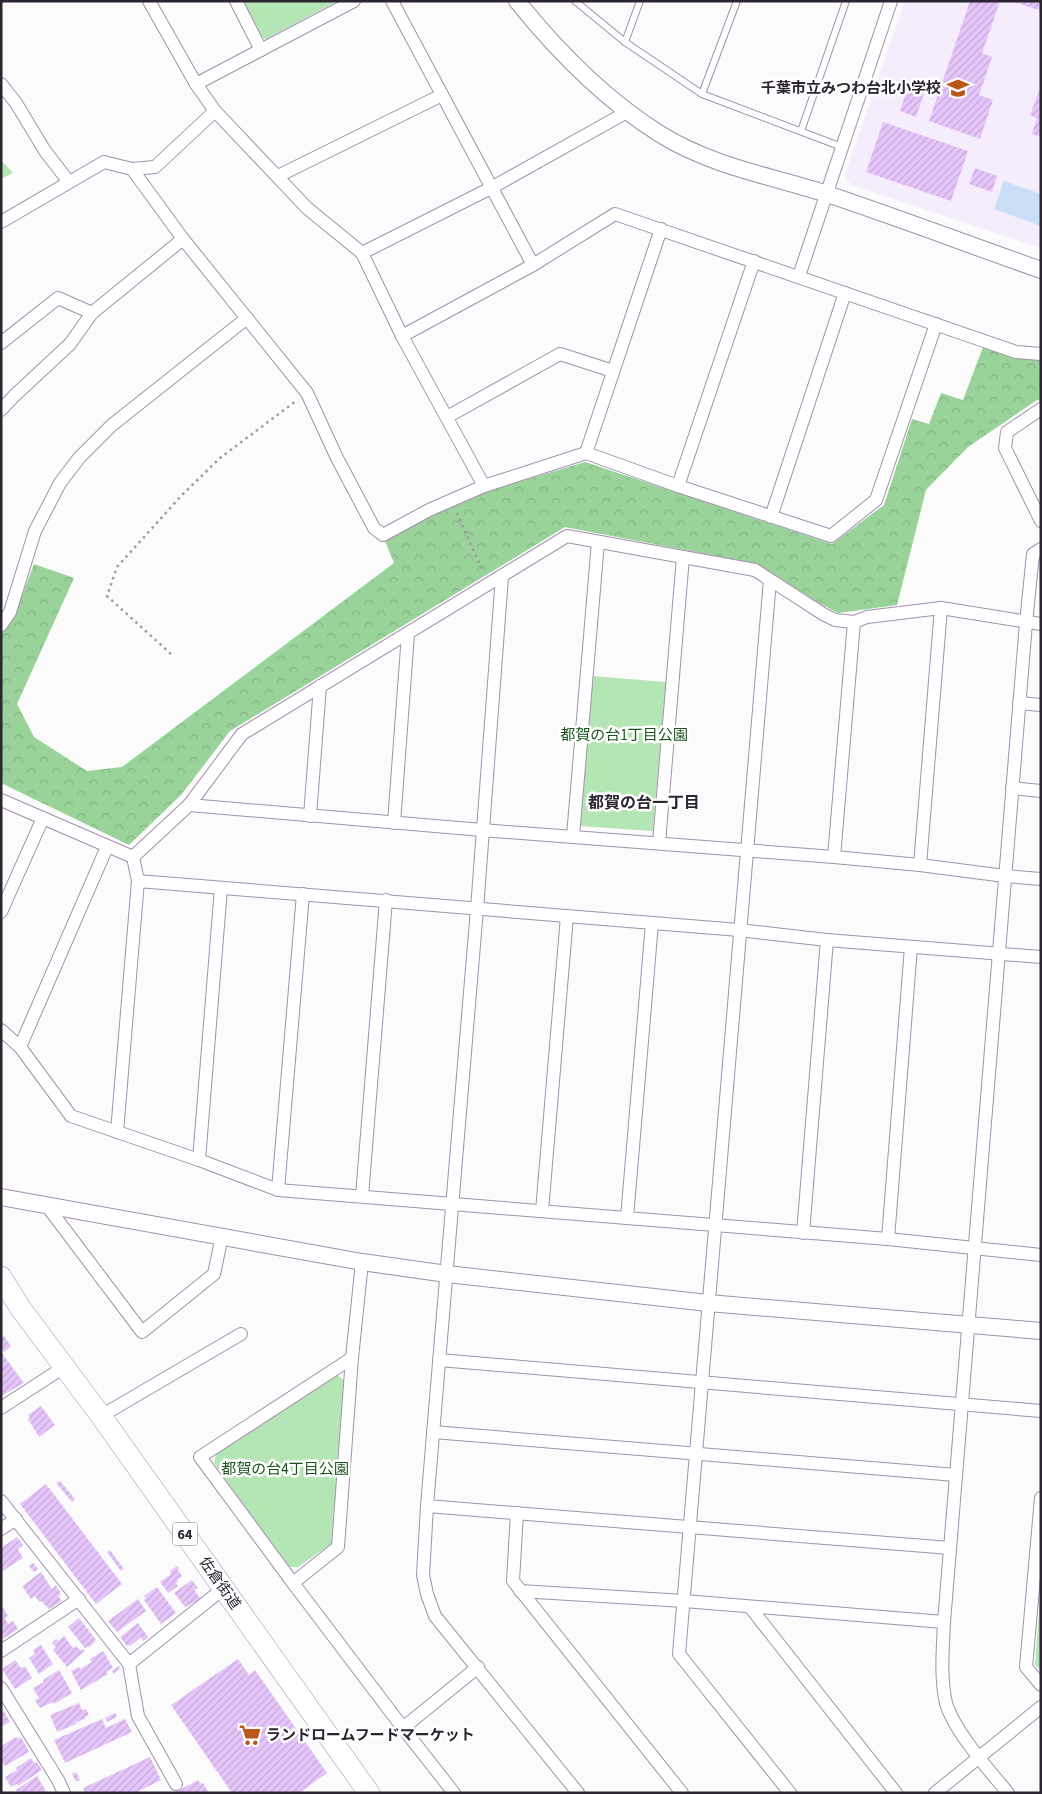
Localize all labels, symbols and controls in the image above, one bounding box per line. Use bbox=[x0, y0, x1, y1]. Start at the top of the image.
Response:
school or university icon: 千葉市立みつわ台北小学校 bbox=[945, 75, 971, 101]
place label: 千葉市立みつわ台北小学校 bbox=[761, 78, 941, 99]
park label: 都賀の台1丁目公園 bbox=[560, 725, 688, 746]
district label: 都賀の台一丁目 bbox=[588, 792, 700, 814]
park label: 都賀の台4丁目公園 bbox=[221, 1459, 349, 1480]
road number: 64 bbox=[172, 1522, 198, 1546]
street label: 佐倉街道 bbox=[194, 1553, 245, 1614]
supermarket icon: ランドロームフードマーケット bbox=[237, 1722, 263, 1748]
place label: ランドロームフードマーケット bbox=[266, 1725, 475, 1746]

